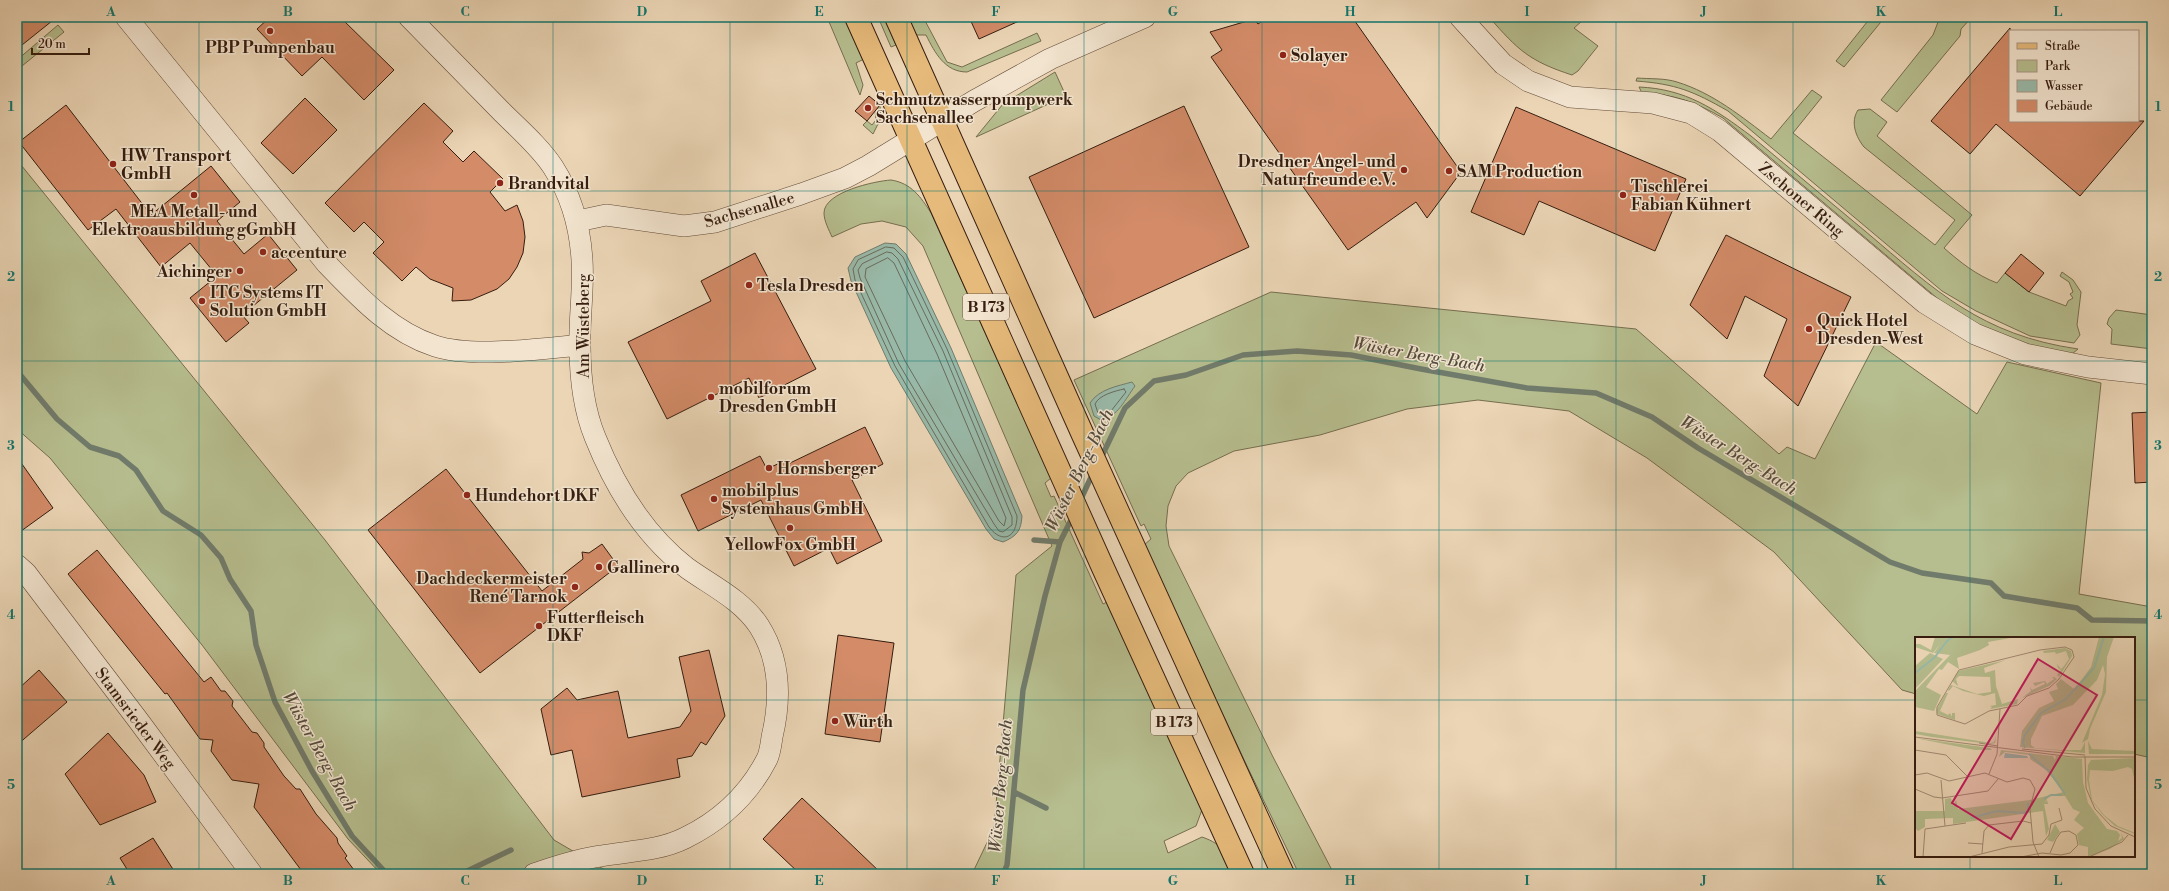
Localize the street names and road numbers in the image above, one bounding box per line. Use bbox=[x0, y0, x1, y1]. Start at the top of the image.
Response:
street label: Zschoner Ring bbox=[1754, 158, 1849, 242]
street label: Sachsenallee bbox=[702, 188, 797, 232]
street label: Am Wüsteberg bbox=[574, 273, 594, 379]
road number: B 173 bbox=[963, 294, 1009, 320]
street label: Stamsrieder Weg bbox=[90, 664, 180, 774]
road number: B 173 bbox=[1151, 709, 1197, 735]

